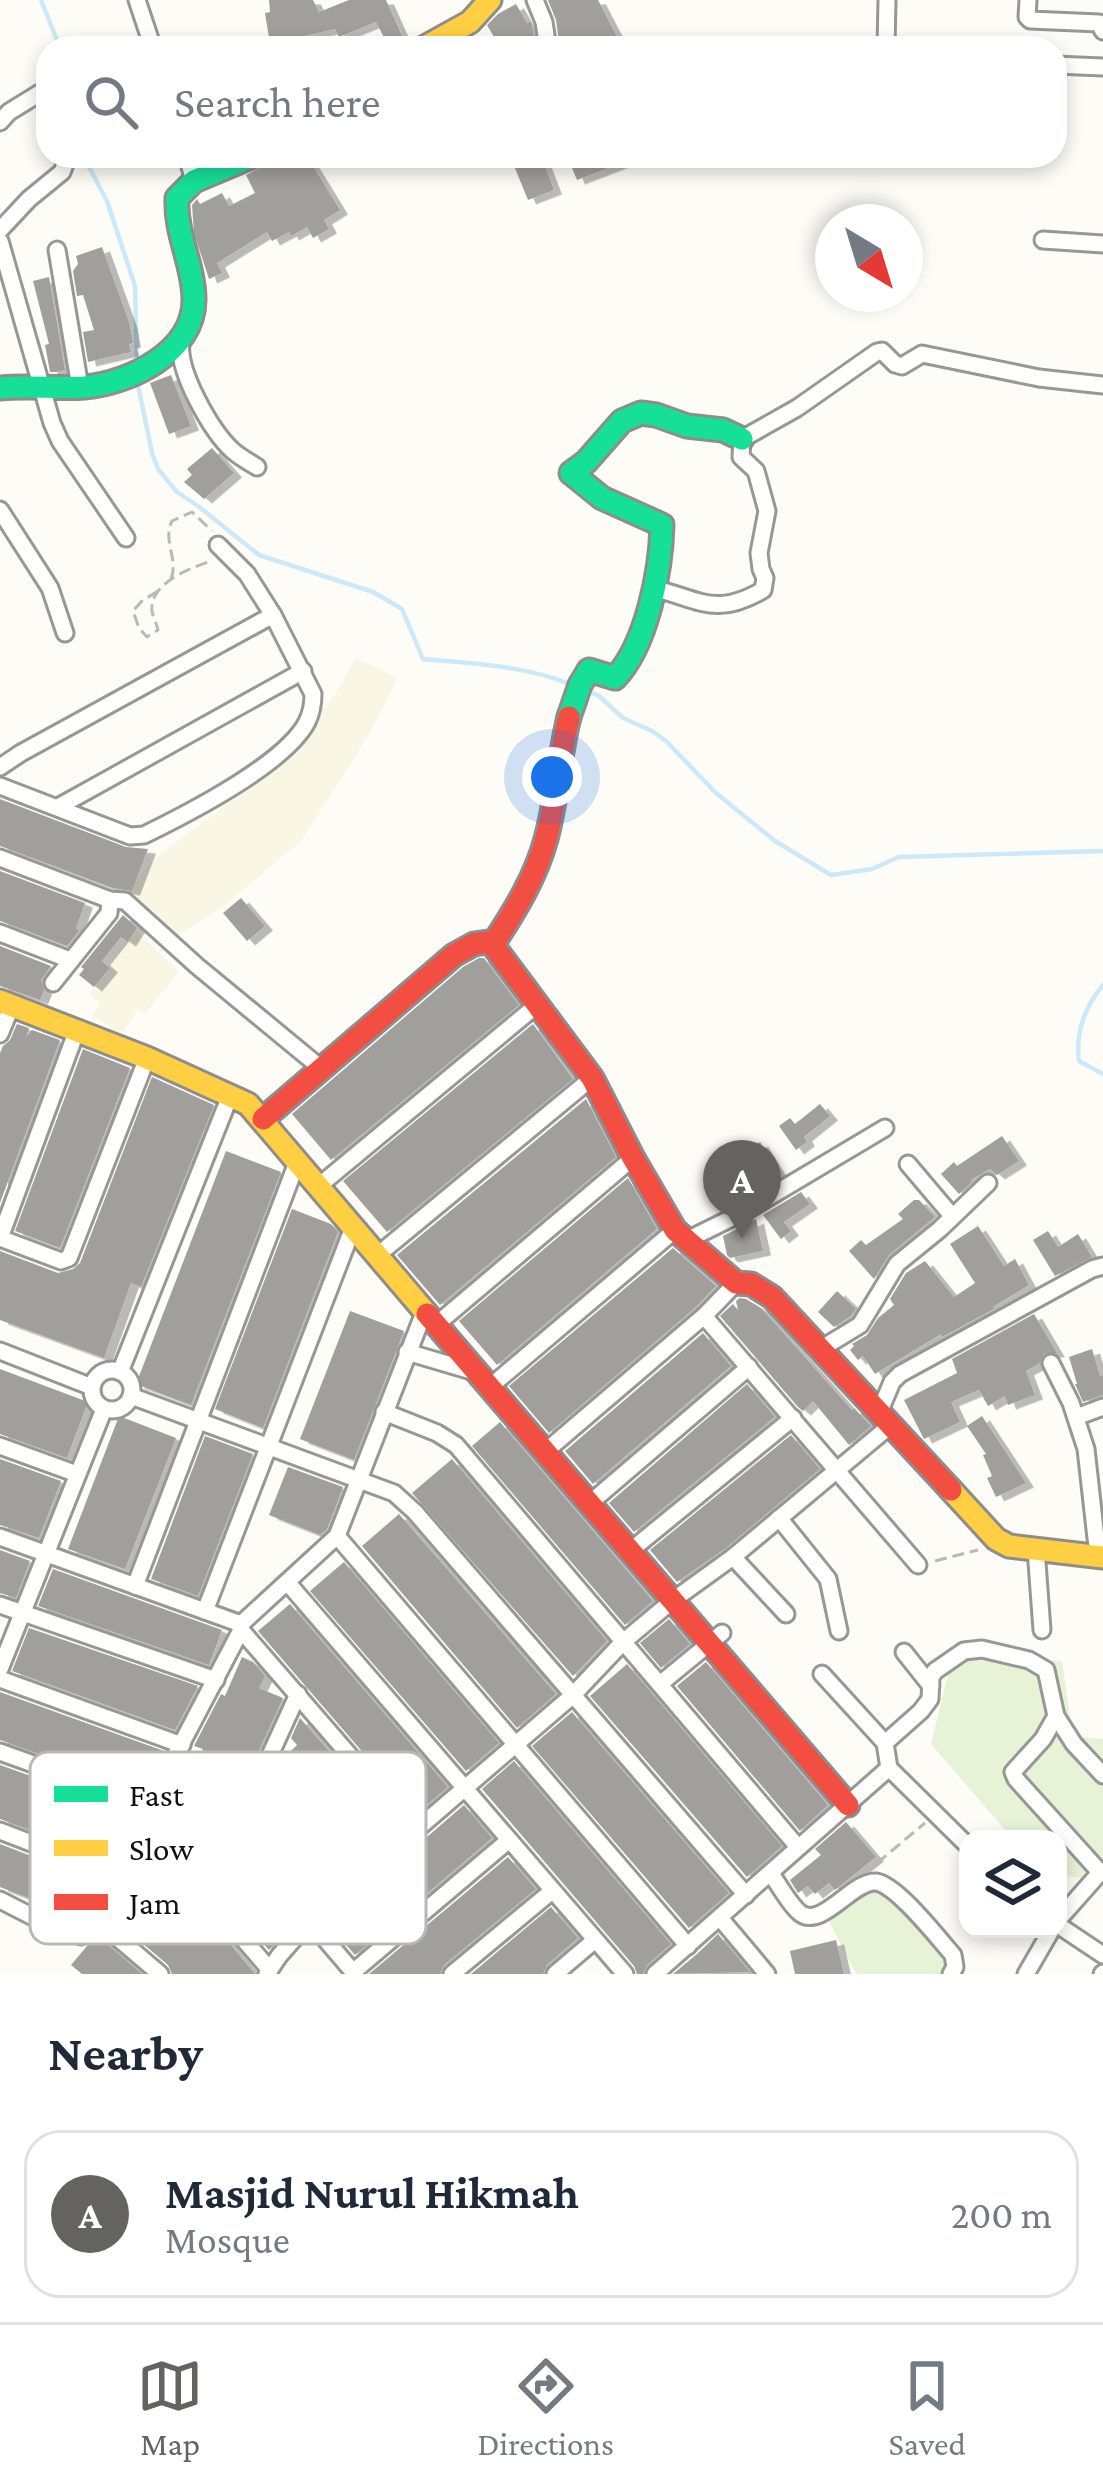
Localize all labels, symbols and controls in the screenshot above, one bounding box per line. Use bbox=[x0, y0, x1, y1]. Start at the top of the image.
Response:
search box bbox=[36, 36, 1067, 168]
icon: search bbox=[78, 69, 144, 135]
text: Search here bbox=[174, 77, 381, 127]
north arrow bbox=[815, 204, 923, 312]
your location bbox=[522, 747, 582, 807]
pin: A bbox=[703, 1140, 781, 1239]
legend bbox=[30, 1752, 426, 1944]
text: Fast bbox=[129, 1776, 185, 1813]
text: Slow bbox=[129, 1830, 194, 1867]
map controls bbox=[959, 1830, 1067, 1938]
button: layers bbox=[959, 1830, 1067, 1938]
text: Jam bbox=[126, 1884, 181, 1921]
text: Nearby bbox=[48, 2024, 203, 2081]
text: Masjid Nurul Hikmah bbox=[165, 2168, 579, 2218]
text: A bbox=[78, 2193, 102, 2236]
text: 200 m bbox=[951, 2193, 1052, 2236]
text: Mosque bbox=[165, 2218, 290, 2261]
tab: Map bbox=[137, 2353, 203, 2462]
tab: Directions bbox=[478, 2353, 614, 2462]
tab: Saved bbox=[888, 2353, 966, 2462]

